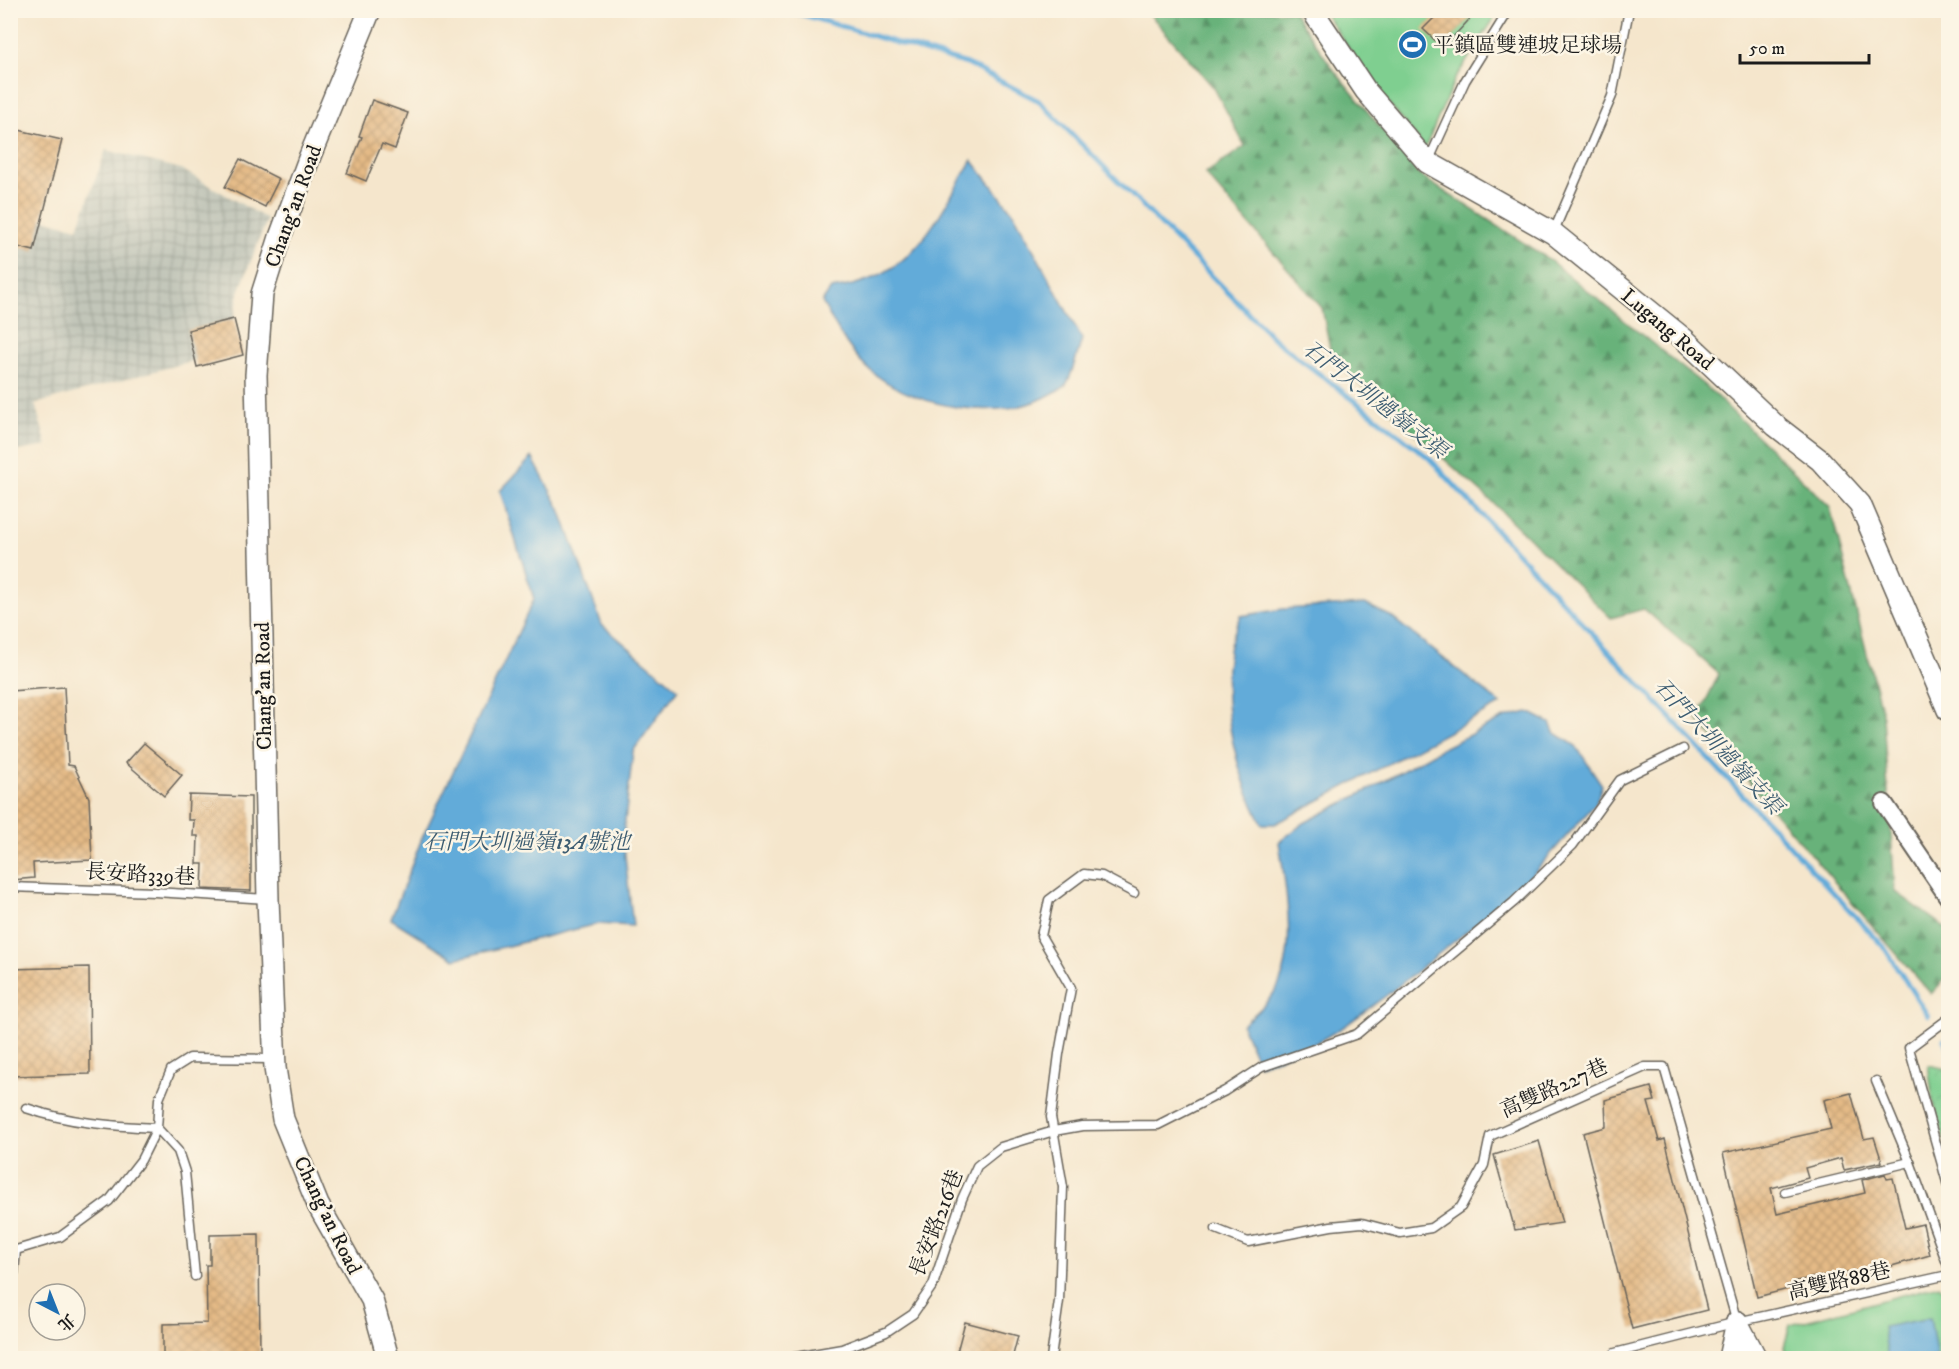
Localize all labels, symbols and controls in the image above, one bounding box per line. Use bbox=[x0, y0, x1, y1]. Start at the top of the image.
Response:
scale bar bbox=[1740, 27, 1869, 65]
sports icon: 平鎮區雙連坡足球場 bbox=[1396, 29, 1428, 61]
place label: 平鎮區雙連坡足球場 bbox=[1433, 33, 1622, 59]
text: 50 m bbox=[1749, 38, 1785, 60]
street label: Chang'an Road bbox=[260, 141, 328, 271]
street label: Lugang Road bbox=[1615, 283, 1720, 377]
water label: 石門大圳過嶺支渠 bbox=[1297, 335, 1455, 467]
street label: Chang'an Road bbox=[250, 621, 278, 750]
water label: 石門大圳過嶺支渠 bbox=[1648, 673, 1790, 823]
water label: 石門大圳過嶺13A號池 bbox=[424, 829, 632, 856]
street label: 長安路339巷 bbox=[84, 859, 196, 891]
street label: 高雙路227巷 bbox=[1496, 1054, 1612, 1124]
street label: Chang'an Road bbox=[287, 1152, 367, 1279]
street label: 長安路216巷 bbox=[905, 1166, 969, 1281]
street label: 高雙路88巷 bbox=[1785, 1257, 1893, 1306]
north arrow bbox=[27, 1282, 87, 1342]
text: 北 bbox=[54, 1310, 79, 1335]

